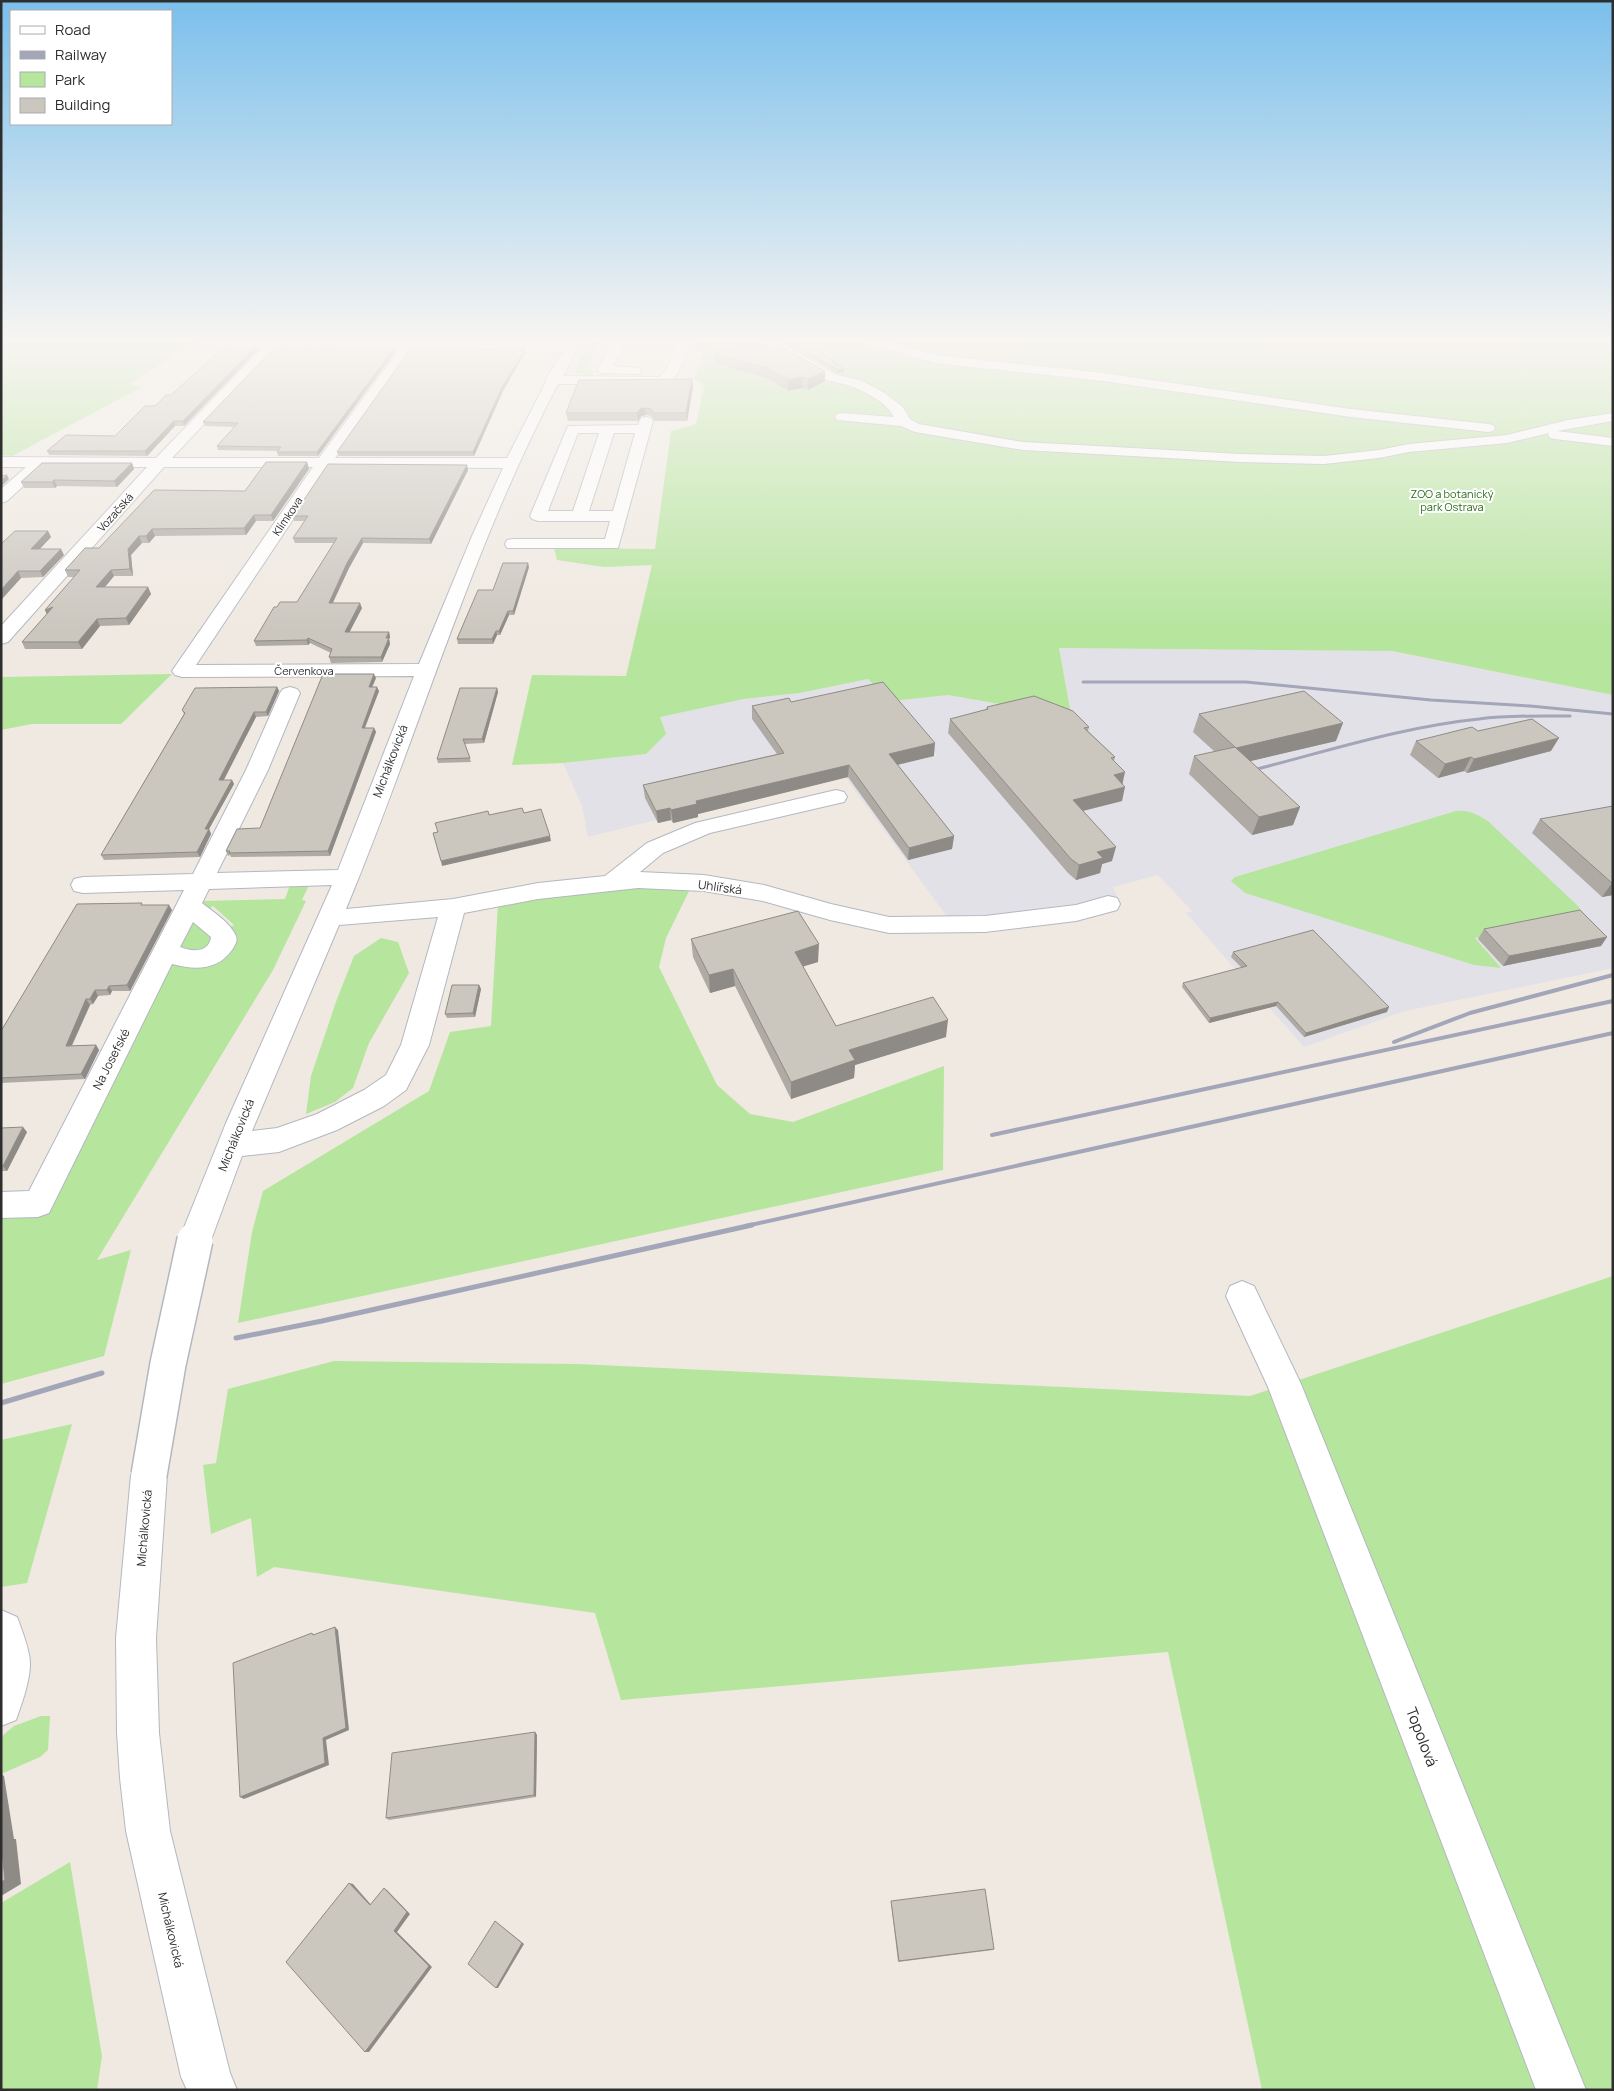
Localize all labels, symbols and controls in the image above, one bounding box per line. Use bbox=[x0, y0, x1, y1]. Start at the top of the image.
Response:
legend bbox=[10, 10, 172, 125]
text: Road bbox=[55, 19, 91, 40]
text: Railway bbox=[55, 44, 107, 65]
text: Park bbox=[55, 69, 85, 90]
text: Building bbox=[55, 94, 110, 115]
park label: ZOO a botanický park Ostrava bbox=[1410, 486, 1494, 514]
street label: Vozačská bbox=[94, 489, 136, 535]
street label: Klímkova bbox=[268, 494, 306, 538]
street label: Červenkova bbox=[274, 663, 334, 678]
street label: Michálkovická bbox=[368, 722, 412, 800]
street label: Uhlířská bbox=[697, 876, 743, 898]
street label: Na Josefské bbox=[88, 1026, 134, 1092]
street label: Michálkovická bbox=[214, 1096, 258, 1174]
street label: Michálkovická bbox=[132, 1489, 156, 1567]
street label: Topolová bbox=[1401, 1704, 1443, 1770]
street label: Michálkovická bbox=[154, 1891, 188, 1969]

